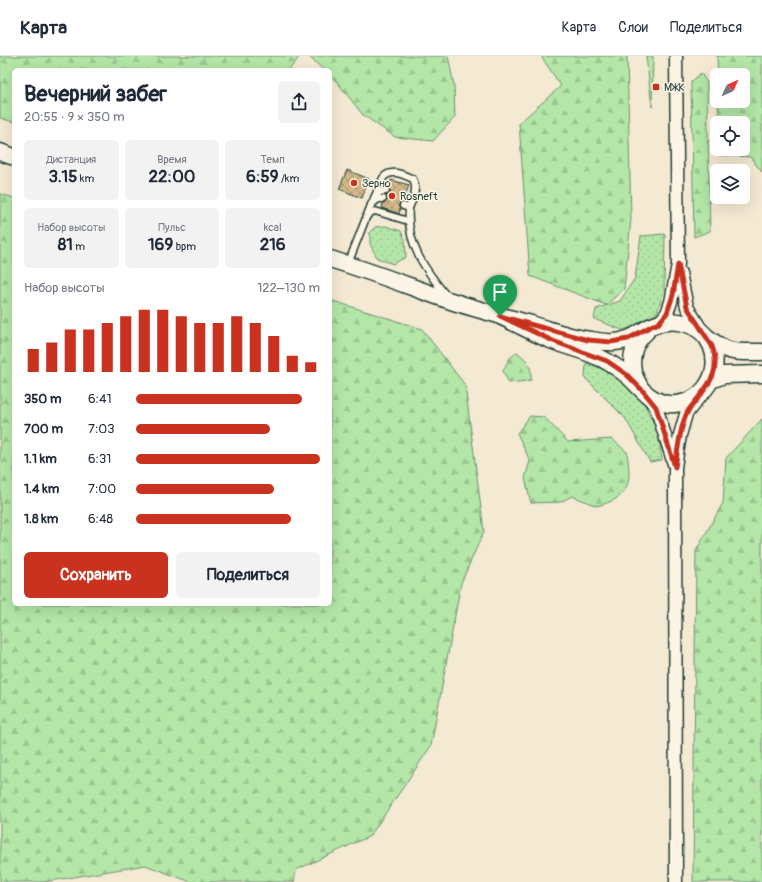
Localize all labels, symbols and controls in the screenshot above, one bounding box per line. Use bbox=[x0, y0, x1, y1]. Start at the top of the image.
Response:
text: Карта bbox=[20, 16, 67, 40]
text: Карта bbox=[562, 19, 596, 36]
text: Слои bbox=[618, 19, 648, 36]
text: Поделиться bbox=[670, 19, 742, 36]
north arrow bbox=[710, 68, 750, 108]
map controls bbox=[710, 68, 750, 204]
text: Вечерний забег bbox=[24, 80, 167, 108]
button: share bbox=[278, 81, 320, 123]
place label: МЖК bbox=[664, 81, 685, 94]
marker: МЖК bbox=[651, 82, 661, 92]
text: 20:55 · 9 × 350 m bbox=[24, 109, 125, 125]
button: locate bbox=[710, 116, 750, 156]
text: Дистанция bbox=[46, 153, 96, 166]
text: Время bbox=[157, 153, 187, 166]
text: Темп bbox=[260, 153, 285, 166]
button: layers bbox=[710, 164, 750, 204]
text: 3.15 bbox=[48, 166, 77, 187]
text: 22:00 bbox=[149, 166, 195, 187]
text: 6:59 bbox=[246, 166, 279, 187]
text: km bbox=[77, 172, 94, 185]
text: /km bbox=[279, 172, 299, 185]
place label: Зерно bbox=[362, 177, 391, 190]
marker: Зерно bbox=[349, 178, 359, 188]
place label: Rosneft bbox=[400, 190, 438, 203]
marker: Rosneft bbox=[387, 191, 397, 201]
text: Набор высоты bbox=[37, 221, 105, 234]
text: Пульс bbox=[158, 221, 186, 234]
text: kcal bbox=[264, 221, 282, 234]
text: 81 bbox=[58, 234, 73, 255]
text: 169 bbox=[148, 234, 173, 255]
text: 216 bbox=[260, 234, 286, 255]
text: m bbox=[73, 240, 85, 253]
text: bpm bbox=[173, 240, 196, 253]
pin bbox=[483, 275, 517, 316]
text: Набор высоты bbox=[24, 280, 105, 296]
text: 122–130 m bbox=[257, 280, 320, 296]
icon: arrive bbox=[489, 281, 511, 303]
text: 350 m bbox=[24, 391, 62, 407]
text: 6:41 bbox=[88, 391, 112, 407]
text: 700 m bbox=[24, 421, 63, 437]
text: 7:03 bbox=[88, 421, 114, 437]
text: 1.1 km bbox=[24, 451, 57, 467]
text: 6:31 bbox=[88, 451, 111, 467]
text: 1.4 km bbox=[24, 481, 59, 497]
text: 7:00 bbox=[88, 481, 116, 497]
text: 1.8 km bbox=[24, 511, 58, 527]
text: 6:48 bbox=[88, 511, 113, 527]
button: Сохранить bbox=[24, 552, 168, 598]
button: Поделиться bbox=[176, 552, 320, 598]

